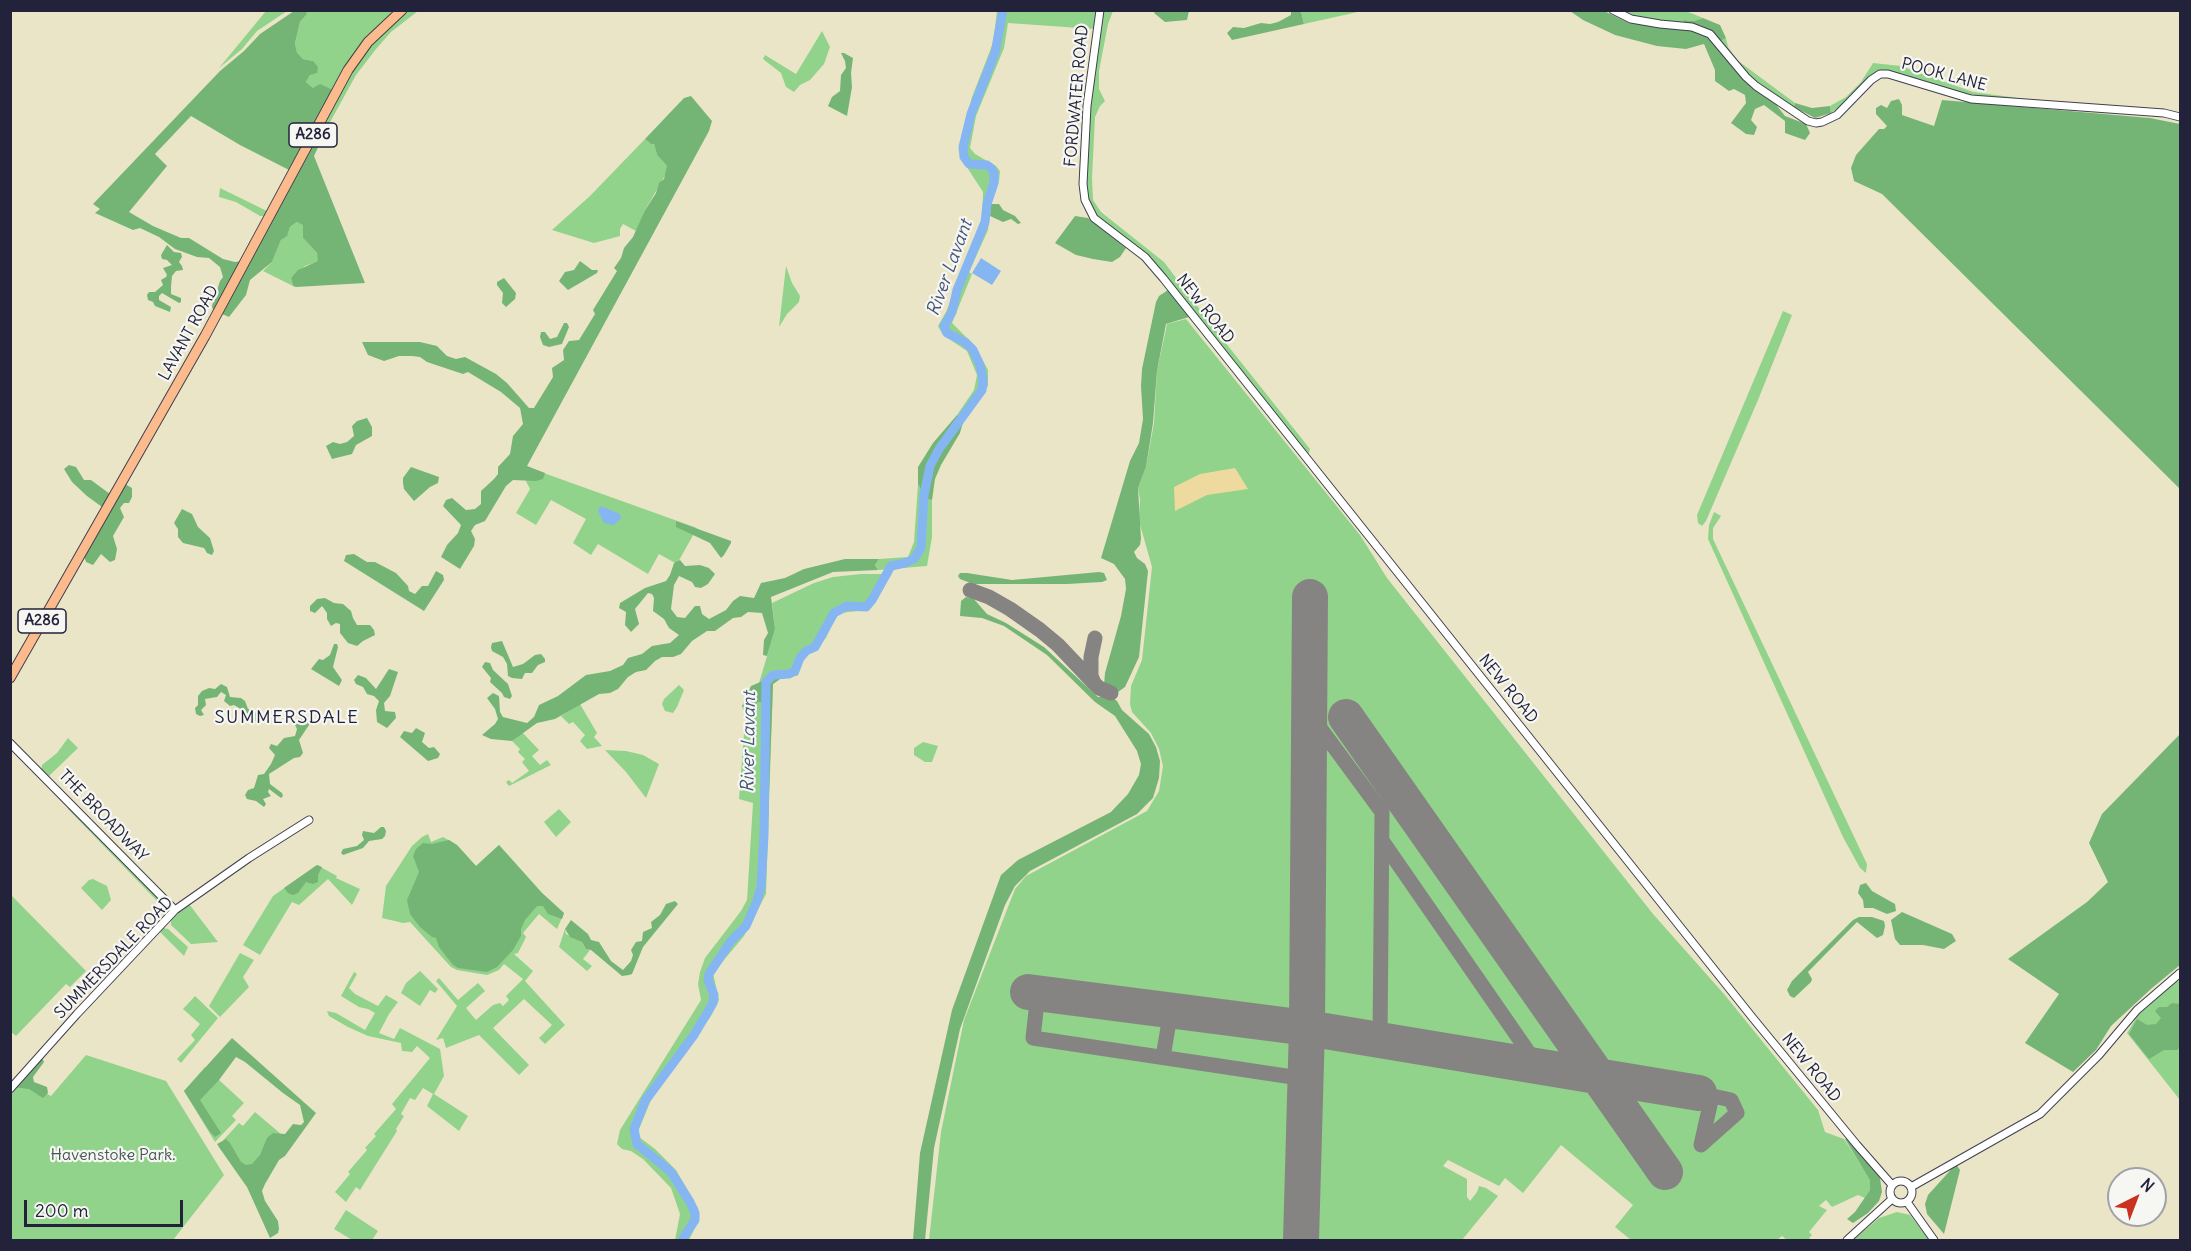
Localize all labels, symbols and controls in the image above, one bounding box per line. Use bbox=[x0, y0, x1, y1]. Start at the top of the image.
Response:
street label: FORDWATER ROAD bbox=[1061, 24, 1093, 168]
street label: POOK LANE bbox=[1899, 54, 1989, 96]
road number: A286 bbox=[289, 123, 337, 147]
water label: River Lavant bbox=[923, 217, 977, 319]
street label: NEW ROAD bbox=[1172, 270, 1238, 348]
street label: LAVANT ROAD bbox=[155, 282, 223, 384]
road number: A286 bbox=[18, 609, 66, 633]
street label: NEW ROAD bbox=[1474, 651, 1542, 727]
water label: River Lavant bbox=[737, 691, 761, 793]
district label: SUMMERSDALE bbox=[215, 707, 359, 729]
street label: THE BROADWAY bbox=[54, 766, 152, 866]
street label: SUMMERSDALE ROAD bbox=[51, 893, 177, 1023]
street label: NEW ROAD bbox=[1777, 1030, 1845, 1106]
park label: Havenstoke Park. bbox=[51, 1145, 175, 1165]
north arrow bbox=[2107, 1167, 2167, 1227]
text: N bbox=[2137, 1174, 2159, 1196]
scale bar bbox=[27, 1188, 186, 1226]
text: 200 m bbox=[35, 1199, 89, 1222]

